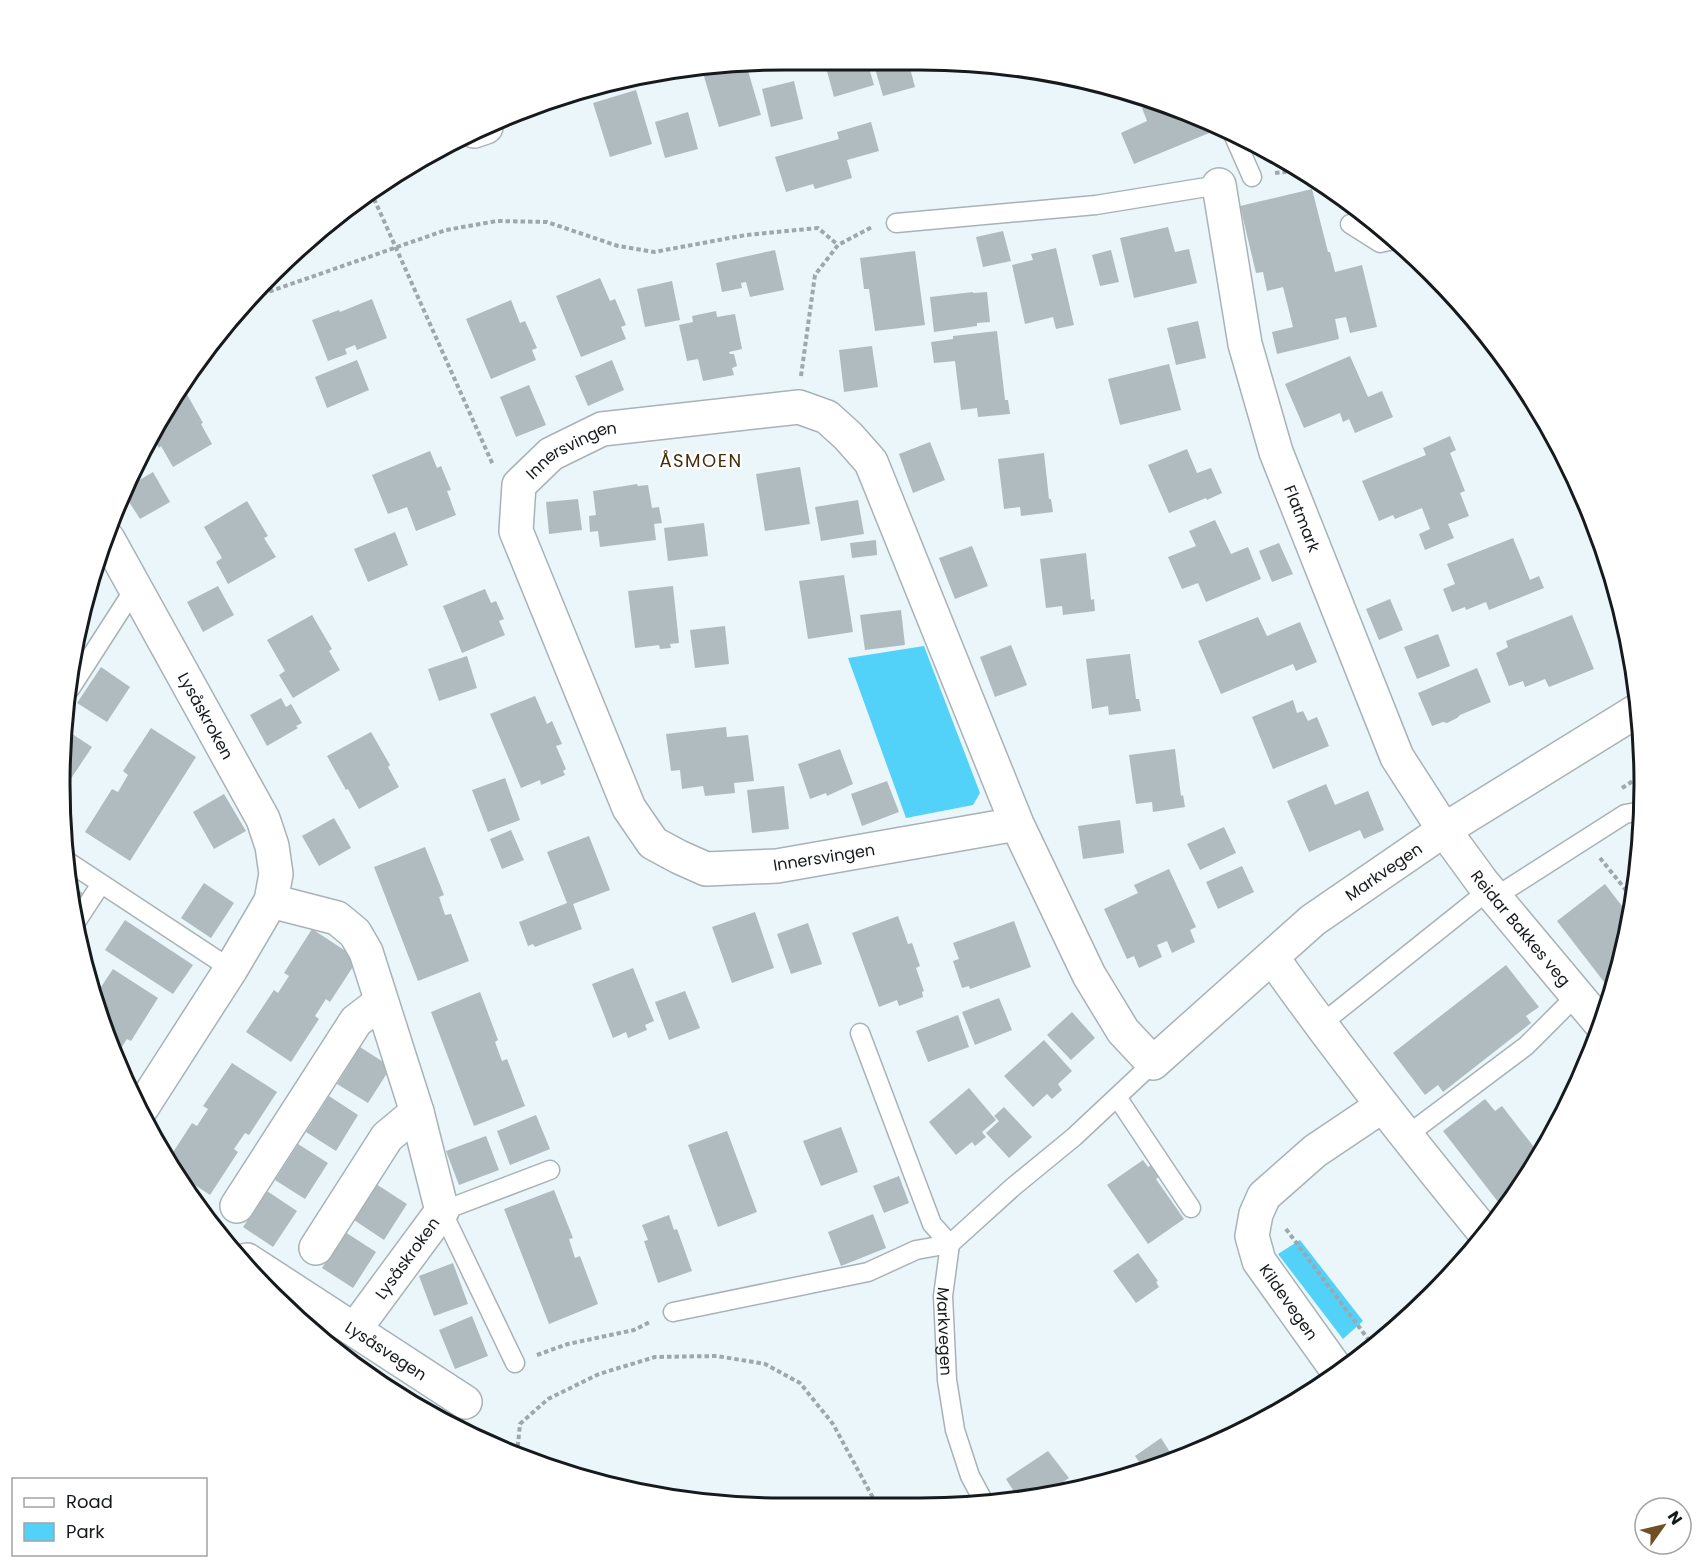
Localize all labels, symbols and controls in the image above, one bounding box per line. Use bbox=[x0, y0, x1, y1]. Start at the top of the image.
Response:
street label: Innersvingen bbox=[521, 416, 618, 485]
district label: ÅSMOEN bbox=[659, 448, 743, 473]
street label: Flatmark bbox=[1278, 482, 1326, 556]
street label: Lysåskroken bbox=[172, 668, 239, 764]
street label: Markvegen bbox=[1341, 837, 1427, 907]
street label: Innersvingen bbox=[772, 838, 877, 877]
street label: Reidar Bakkes veg bbox=[1465, 866, 1576, 991]
street label: Lysåskroken bbox=[370, 1213, 445, 1304]
street label: Kildevegen bbox=[1254, 1260, 1323, 1345]
street label: Markvegen bbox=[930, 1286, 958, 1376]
street label: Lysåsvegen bbox=[340, 1316, 431, 1386]
legend bbox=[12, 1478, 207, 1556]
text: Road bbox=[66, 1489, 113, 1514]
north arrow bbox=[1633, 1496, 1693, 1556]
text: N bbox=[1662, 1506, 1688, 1529]
text: Park bbox=[66, 1519, 105, 1544]

